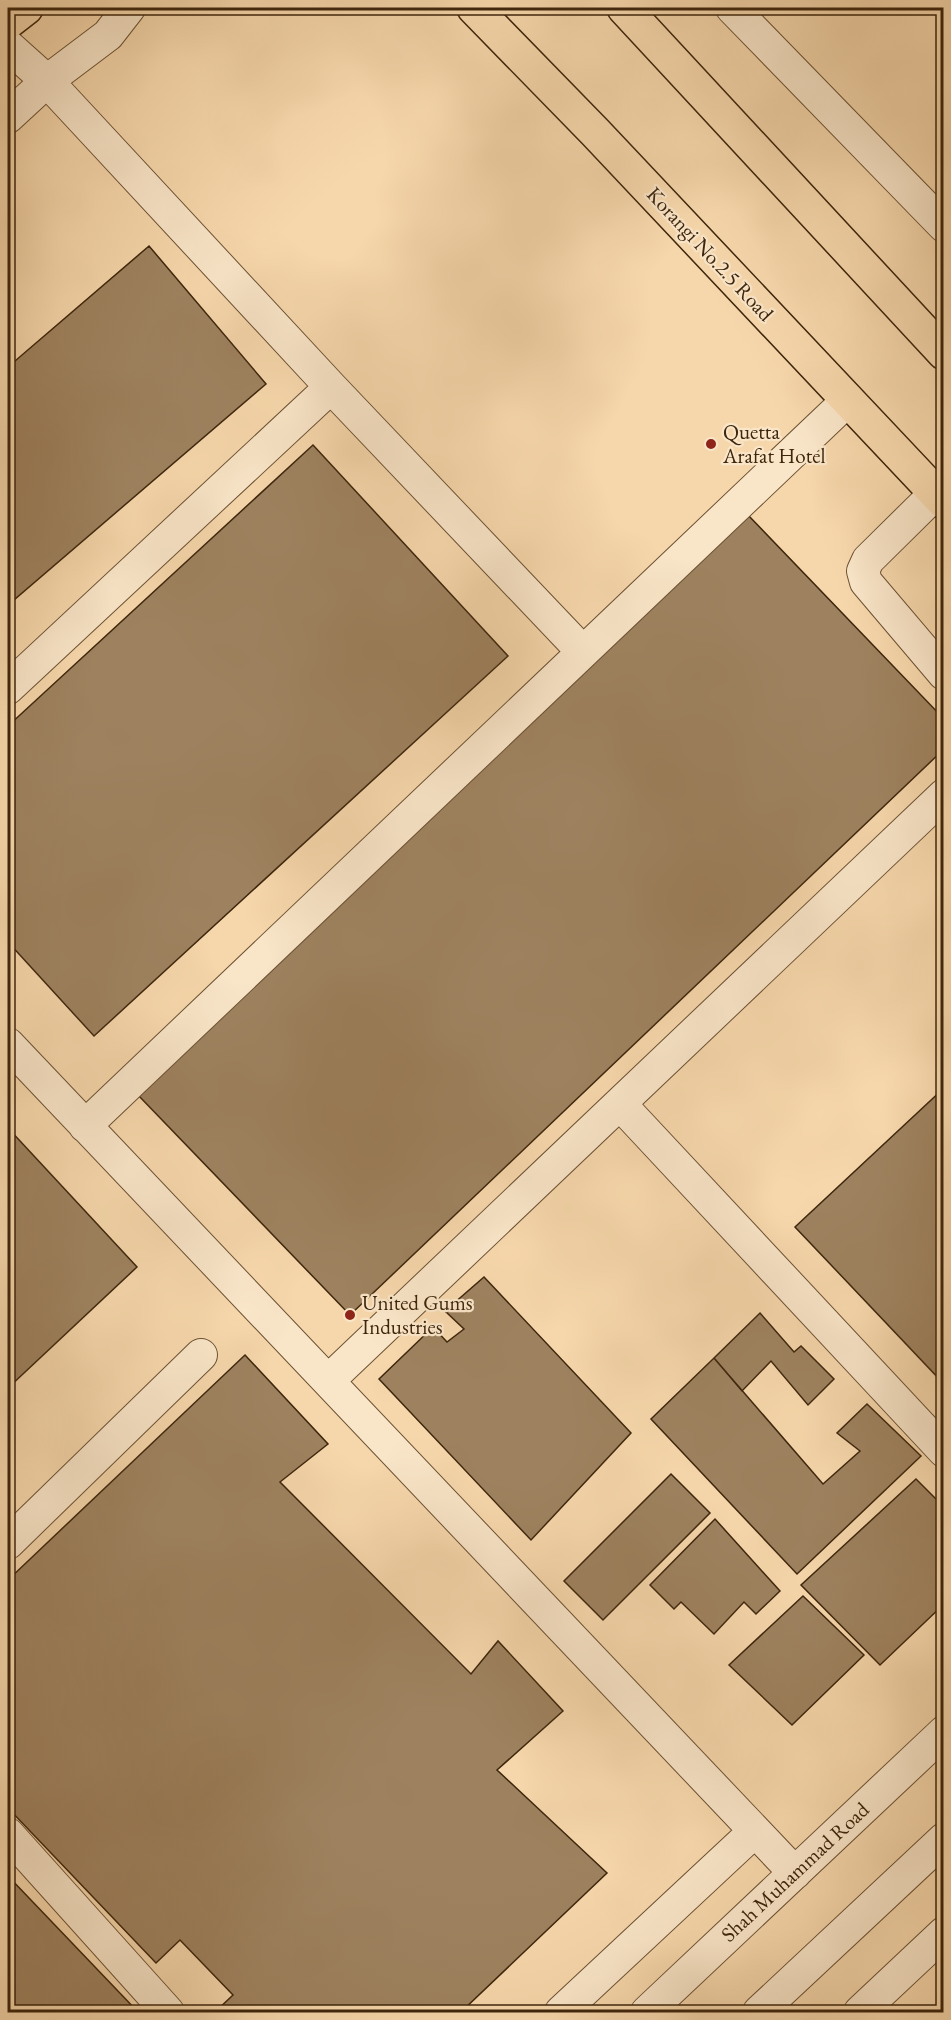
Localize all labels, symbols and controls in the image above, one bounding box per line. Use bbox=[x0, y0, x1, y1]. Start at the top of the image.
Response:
street label: Korangi No.2.5 Road bbox=[641, 181, 780, 327]
place label: Quetta Arafat Hotel bbox=[722, 418, 825, 469]
marker: Quetta Arafat Hotel bbox=[704, 437, 718, 451]
place label: United Gums Industries bbox=[362, 1289, 473, 1340]
marker: United Gums Industries bbox=[343, 1308, 357, 1322]
street label: Shah Muhammad Road bbox=[715, 1796, 875, 1947]

